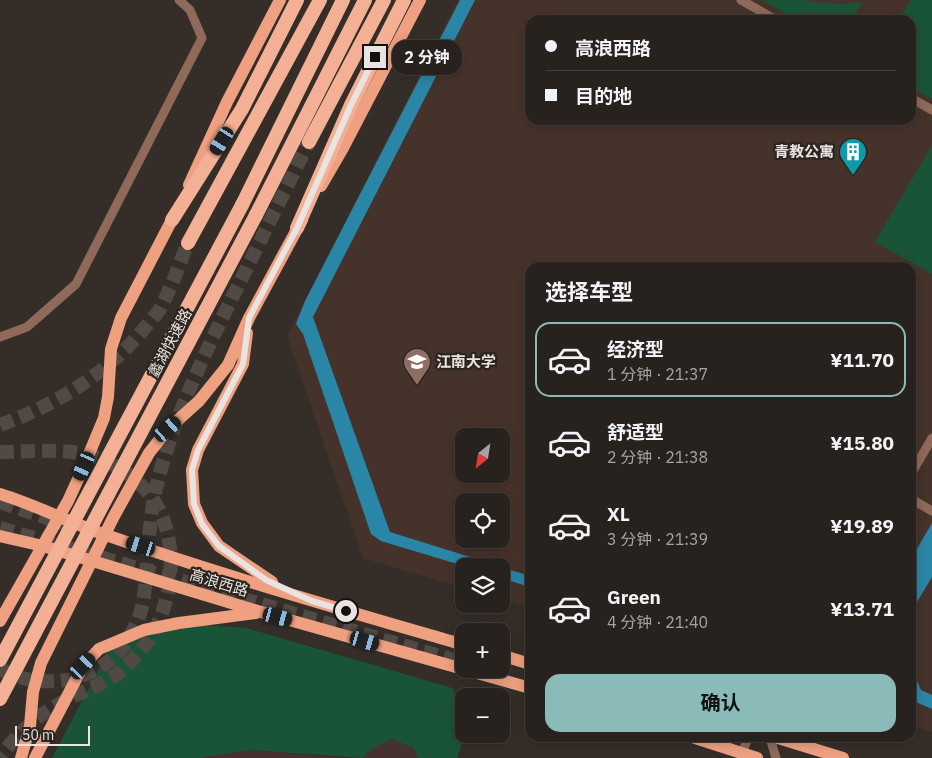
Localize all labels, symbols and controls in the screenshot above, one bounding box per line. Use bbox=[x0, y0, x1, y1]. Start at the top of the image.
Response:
text: 高浪西路 bbox=[575, 36, 651, 60]
callout: 2 分钟 bbox=[392, 40, 462, 74]
route end bbox=[364, 46, 386, 68]
text: 2 分钟 bbox=[404, 47, 450, 67]
text: 目的地 bbox=[575, 84, 632, 108]
car bbox=[207, 124, 236, 158]
building icon: 青教公寓 bbox=[838, 137, 868, 176]
place label: 青教公寓 bbox=[774, 142, 834, 161]
text: 选择车型 bbox=[545, 277, 633, 306]
street label: 蠡湖快速路 bbox=[144, 305, 196, 380]
icon: car bbox=[547, 337, 592, 382]
text: 经济型 bbox=[607, 337, 664, 361]
school or university icon: 江南大学 bbox=[402, 347, 432, 386]
text: ¥11.70 bbox=[830, 348, 894, 372]
place label: 江南大学 bbox=[436, 352, 496, 371]
text: 1 分钟 · 21:37 bbox=[607, 364, 708, 384]
car bbox=[151, 413, 184, 445]
icon: car bbox=[547, 420, 592, 465]
text: 舒适型 bbox=[607, 420, 664, 444]
north arrow bbox=[455, 428, 510, 482]
map controls bbox=[455, 428, 510, 743]
text: ¥15.80 bbox=[830, 431, 894, 455]
text: 2 分钟 · 21:38 bbox=[607, 447, 708, 467]
car bbox=[71, 449, 96, 483]
button: locate bbox=[455, 493, 510, 548]
text: XL bbox=[607, 502, 630, 526]
icon: car bbox=[547, 503, 592, 548]
text: ¥19.89 bbox=[830, 514, 894, 538]
text: 3 分钟 · 21:39 bbox=[607, 529, 708, 549]
car bbox=[124, 534, 157, 558]
button: layers bbox=[455, 558, 510, 613]
street label: 高浪西路 bbox=[188, 565, 251, 600]
text: Green bbox=[607, 585, 661, 609]
icon: car bbox=[547, 586, 592, 631]
text: ¥13.71 bbox=[830, 597, 894, 621]
route start bbox=[335, 600, 357, 622]
car bbox=[261, 606, 294, 628]
text: 4 分钟 · 21:40 bbox=[607, 612, 708, 632]
button: + bbox=[455, 623, 510, 678]
car bbox=[348, 630, 381, 652]
car bbox=[67, 650, 98, 682]
button: 确认 bbox=[545, 674, 896, 732]
button: − bbox=[455, 688, 510, 743]
scale bar bbox=[15, 723, 90, 746]
text: 50 m bbox=[22, 726, 54, 744]

